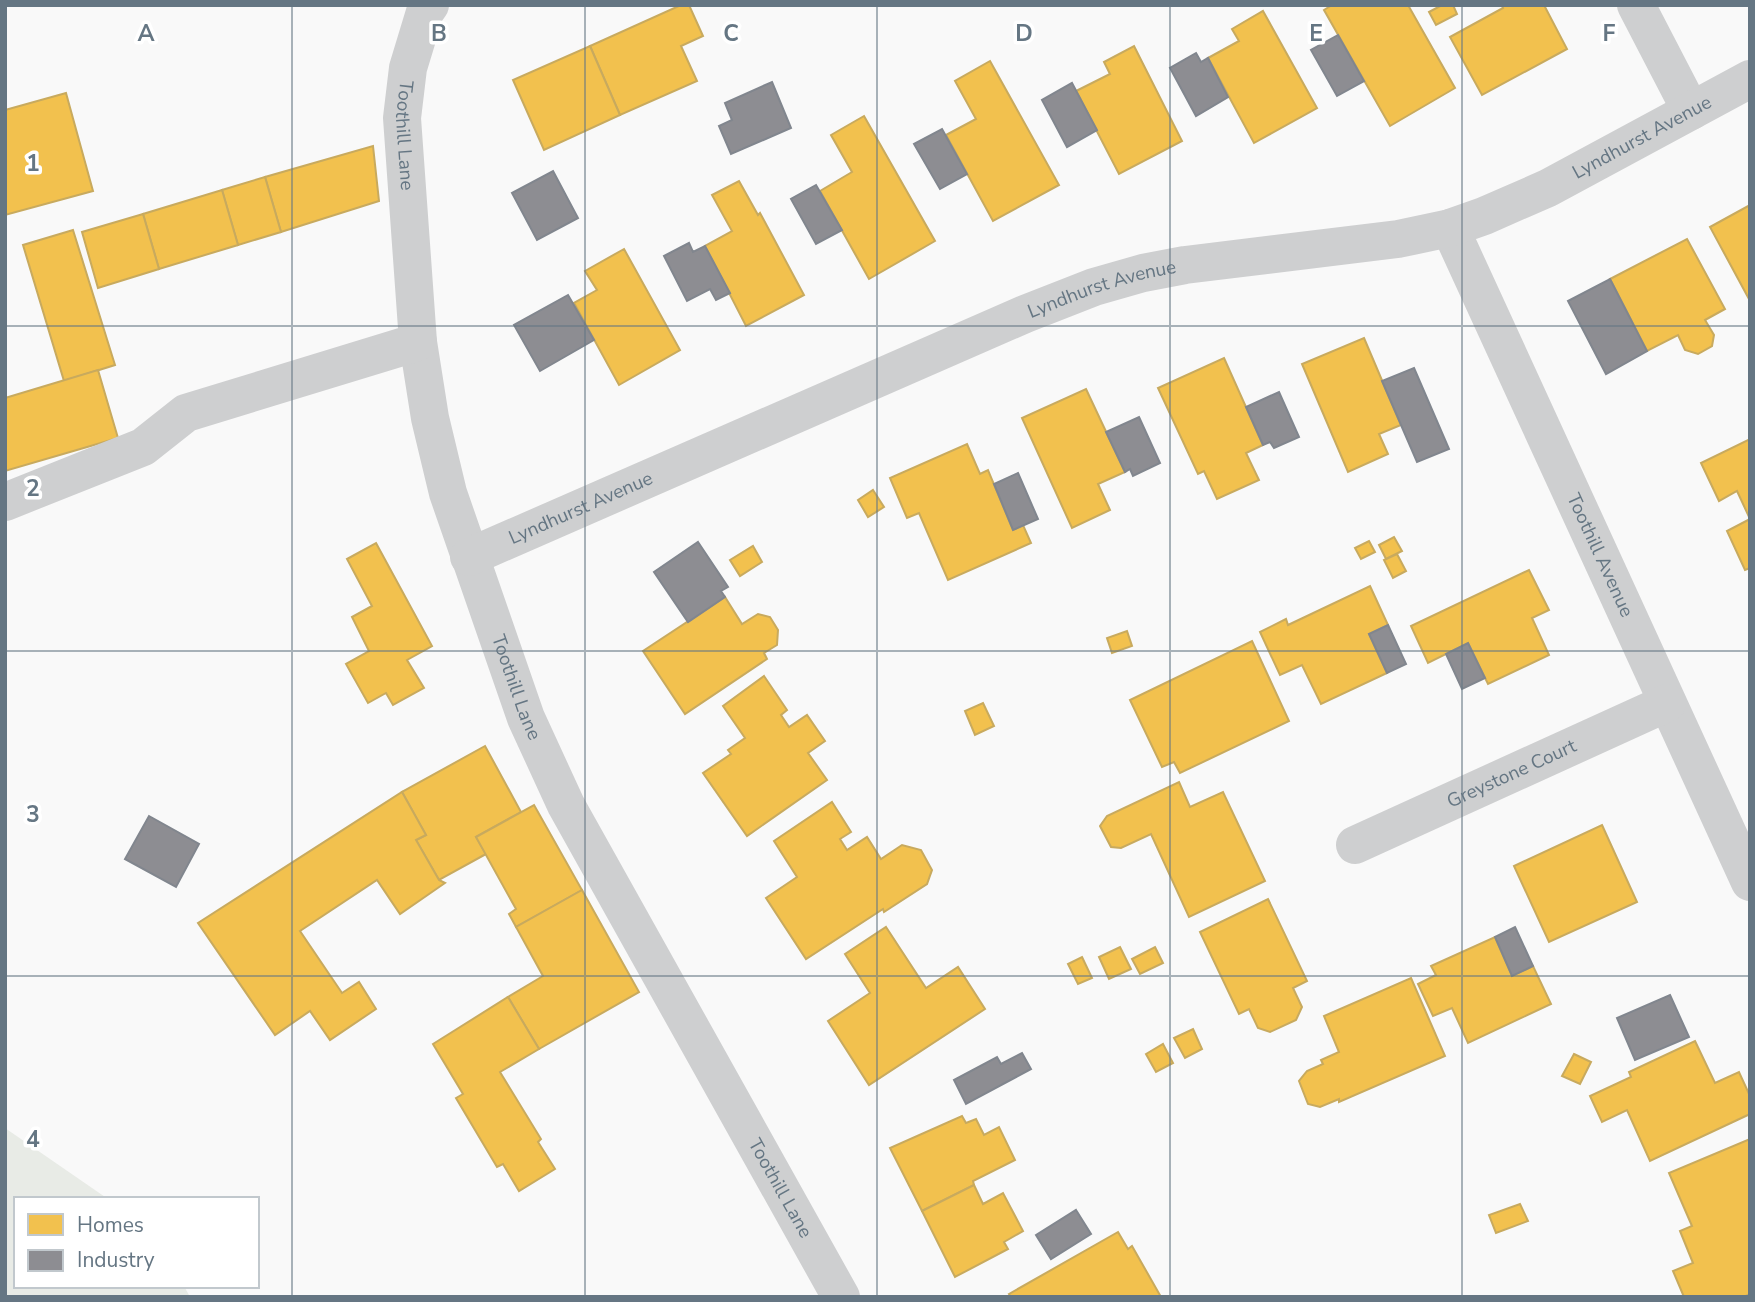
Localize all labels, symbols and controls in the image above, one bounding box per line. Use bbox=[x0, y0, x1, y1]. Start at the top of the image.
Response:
text: A bbox=[137, 18, 155, 49]
text: B bbox=[431, 18, 447, 49]
text: C bbox=[723, 18, 739, 49]
text: D bbox=[1015, 18, 1033, 49]
text: E bbox=[1309, 18, 1323, 49]
text: F bbox=[1603, 18, 1616, 49]
street label: Toothill Lane bbox=[389, 79, 420, 191]
street label: Lyndhurst Avenue bbox=[1568, 89, 1716, 185]
text: 1 bbox=[26, 148, 40, 179]
street label: Lyndhurst Avenue bbox=[1024, 254, 1178, 325]
street label: Lyndhurst Avenue bbox=[505, 465, 657, 551]
text: 2 bbox=[26, 473, 40, 504]
street label: Toothill Avenue bbox=[1560, 489, 1640, 621]
street label: Toothill Lane bbox=[485, 631, 547, 744]
street label: Greystone Court bbox=[1443, 733, 1581, 814]
text: 3 bbox=[26, 799, 40, 830]
text: 4 bbox=[26, 1124, 40, 1155]
street label: Toothill Lane bbox=[742, 1134, 818, 1243]
legend bbox=[14, 1197, 259, 1288]
text: Homes bbox=[77, 1211, 144, 1239]
text: Industry bbox=[77, 1246, 155, 1274]

